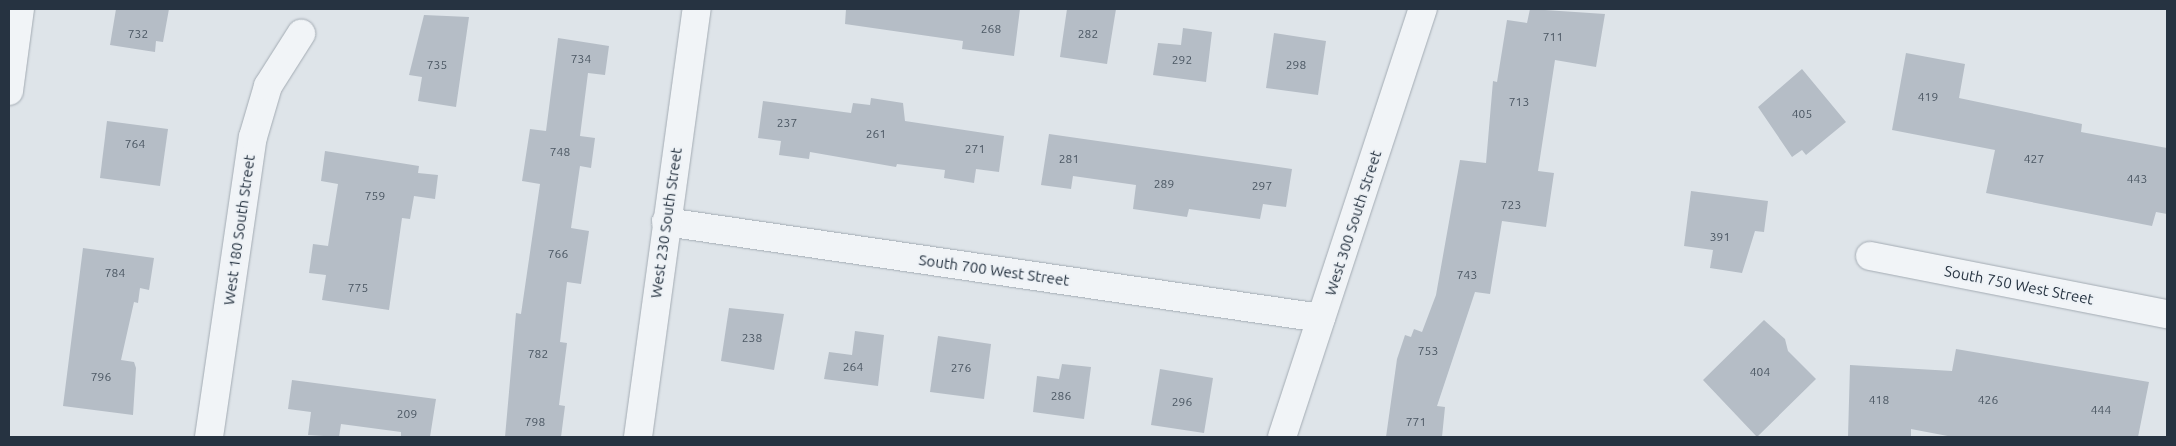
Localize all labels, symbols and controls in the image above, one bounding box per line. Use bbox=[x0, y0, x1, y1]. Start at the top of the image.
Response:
house number: 268 bbox=[981, 22, 1001, 36]
house number: 732 bbox=[128, 27, 148, 41]
house number: 282 bbox=[1078, 27, 1098, 41]
house number: 711 bbox=[1543, 30, 1563, 44]
house number: 734 bbox=[571, 52, 591, 66]
house number: 292 bbox=[1172, 53, 1192, 67]
house number: 735 bbox=[427, 58, 447, 72]
house number: 298 bbox=[1286, 58, 1306, 72]
house number: 419 bbox=[1918, 90, 1938, 104]
house number: 713 bbox=[1509, 95, 1529, 109]
house number: 405 bbox=[1792, 107, 1812, 121]
house number: 237 bbox=[777, 116, 797, 130]
house number: 261 bbox=[866, 127, 886, 141]
house number: 764 bbox=[125, 137, 145, 151]
house number: 271 bbox=[965, 142, 985, 156]
house number: 748 bbox=[550, 145, 570, 159]
street label: West 230 South Street bbox=[647, 147, 685, 299]
street label: West 300 South Street bbox=[1321, 148, 1385, 298]
house number: 281 bbox=[1059, 152, 1079, 166]
house number: 427 bbox=[2024, 152, 2044, 166]
street label: West 180 South Street bbox=[220, 154, 258, 306]
house number: 443 bbox=[2127, 172, 2147, 186]
house number: 289 bbox=[1154, 177, 1174, 191]
house number: 297 bbox=[1252, 179, 1272, 193]
house number: 759 bbox=[365, 189, 385, 203]
house number: 723 bbox=[1501, 198, 1521, 212]
house number: 391 bbox=[1710, 230, 1730, 244]
house number: 766 bbox=[548, 247, 568, 261]
street label: South 700 West Street bbox=[918, 251, 1070, 289]
street label: South 750 West Street bbox=[1943, 262, 2095, 308]
house number: 784 bbox=[105, 266, 125, 280]
house number: 743 bbox=[1457, 268, 1477, 282]
house number: 775 bbox=[348, 281, 368, 295]
house number: 238 bbox=[742, 331, 762, 345]
house number: 753 bbox=[1418, 344, 1438, 358]
house number: 782 bbox=[528, 347, 548, 361]
house number: 264 bbox=[843, 360, 863, 374]
house number: 276 bbox=[951, 361, 971, 375]
house number: 404 bbox=[1750, 365, 1770, 379]
house number: 796 bbox=[91, 370, 111, 384]
house number: 286 bbox=[1051, 389, 1071, 403]
house number: 418 bbox=[1869, 393, 1889, 407]
house number: 426 bbox=[1978, 393, 1998, 407]
house number: 296 bbox=[1172, 395, 1192, 409]
house number: 444 bbox=[2091, 403, 2111, 417]
house number: 209 bbox=[397, 407, 417, 421]
house number: 798 bbox=[525, 415, 545, 429]
house number: 771 bbox=[1406, 415, 1426, 429]

